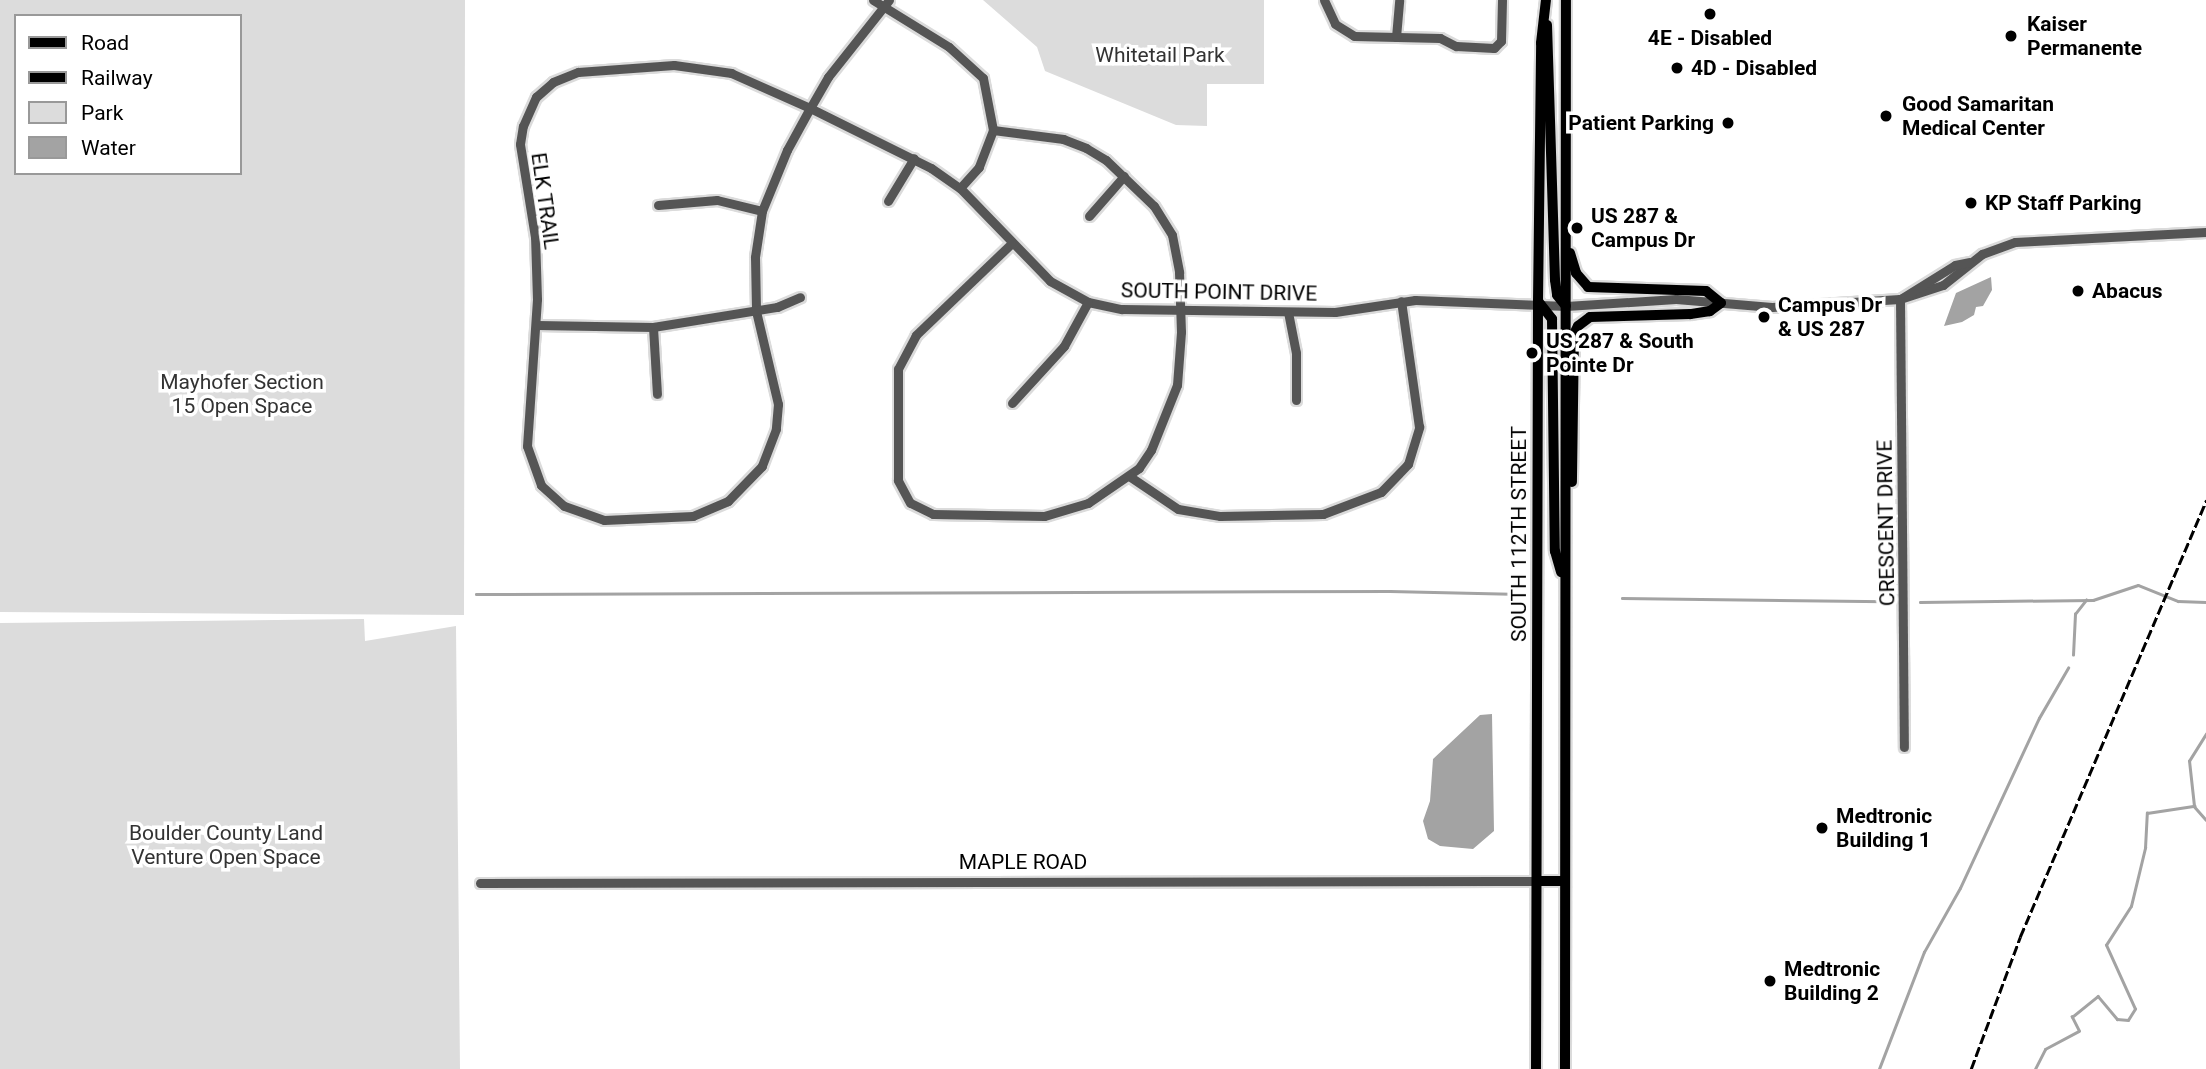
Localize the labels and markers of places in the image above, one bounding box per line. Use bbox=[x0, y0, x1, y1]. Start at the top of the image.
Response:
marker: 4E - Disabled bbox=[1702, 6, 1718, 22]
place label: Kaiser Permanente bbox=[2027, 11, 2142, 61]
place label: 4E - Disabled bbox=[1648, 25, 1772, 51]
marker: Kaiser Permanente bbox=[2001, 26, 2021, 46]
place label: 4D - Disabled bbox=[1691, 55, 1817, 81]
marker: 4D - Disabled bbox=[1669, 60, 1685, 76]
place label: Good Samaritan Medical Center bbox=[1902, 91, 2054, 141]
marker: Good Samaritan Medical Center bbox=[1876, 106, 1896, 126]
place label: Patient Parking bbox=[1568, 110, 1714, 136]
marker: Patient Parking bbox=[1720, 115, 1736, 131]
place label: KP Staff Parking bbox=[1985, 190, 2142, 216]
marker: KP Staff Parking bbox=[1963, 195, 1979, 211]
place label: US 287 & Campus Dr bbox=[1591, 203, 1695, 253]
marker: US 287 & Campus Dr bbox=[1569, 220, 1585, 236]
place label: Abacus bbox=[2092, 278, 2163, 304]
marker: Abacus bbox=[2070, 283, 2086, 299]
place label: Campus Dr & US 287 bbox=[1778, 292, 1882, 342]
marker: Campus Dr & US 287 bbox=[1756, 309, 1772, 325]
place label: US 287 & South Pointe Dr bbox=[1546, 328, 1694, 378]
marker: US 287 & South Pointe Dr bbox=[1524, 345, 1540, 361]
place label: Medtronic Building 1 bbox=[1836, 803, 1932, 853]
marker: Medtronic Building 1 bbox=[1814, 820, 1830, 836]
place label: Medtronic Building 2 bbox=[1784, 956, 1880, 1006]
marker: Medtronic Building 2 bbox=[1762, 973, 1778, 989]

